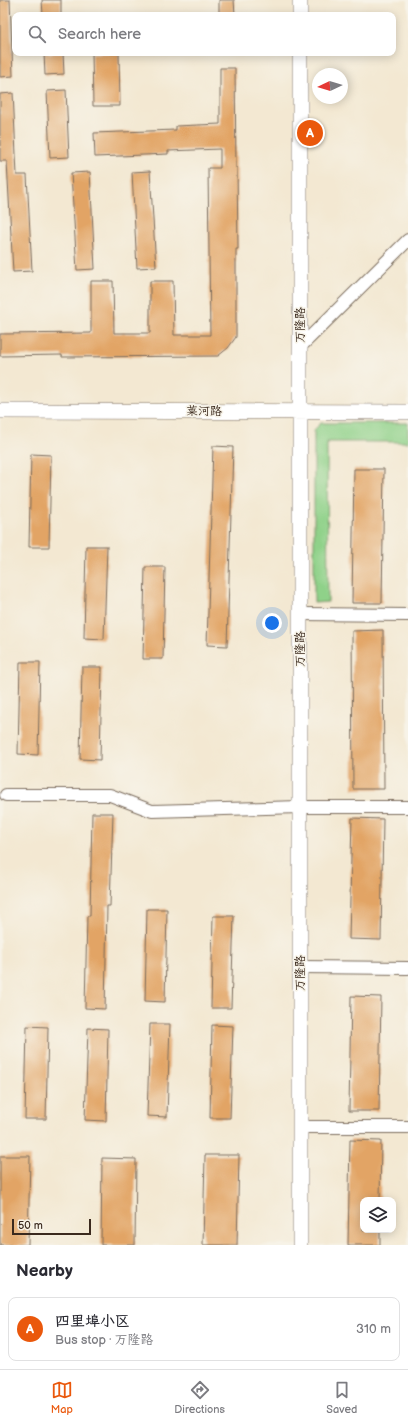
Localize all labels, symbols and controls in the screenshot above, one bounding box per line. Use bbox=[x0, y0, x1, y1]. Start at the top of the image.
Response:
search box bbox=[12, 12, 396, 56]
icon: search bbox=[26, 23, 48, 45]
text: Search here bbox=[58, 25, 141, 44]
north arrow bbox=[312, 68, 348, 104]
pin: A bbox=[297, 118, 323, 148]
street label: 万隆路 bbox=[293, 307, 308, 343]
street label: 莱河路 bbox=[186, 404, 222, 419]
your location bbox=[262, 613, 282, 633]
street label: 万隆路 bbox=[293, 631, 308, 667]
street label: 万隆路 bbox=[293, 955, 308, 991]
map controls bbox=[360, 1197, 396, 1233]
button: layers bbox=[360, 1197, 396, 1233]
scale bar bbox=[12, 1217, 91, 1236]
text: 50 m bbox=[18, 1219, 43, 1232]
text: Nearby bbox=[16, 1261, 73, 1281]
text: 四里埠小区 bbox=[55, 1312, 130, 1331]
text: A bbox=[26, 1321, 34, 1337]
text: 310 m bbox=[356, 1321, 391, 1337]
text: Bus stop · 万隆路 bbox=[55, 1332, 154, 1348]
tab: Map bbox=[51, 1379, 73, 1416]
tab: Directions bbox=[174, 1379, 225, 1416]
tab: Saved bbox=[326, 1379, 357, 1416]

